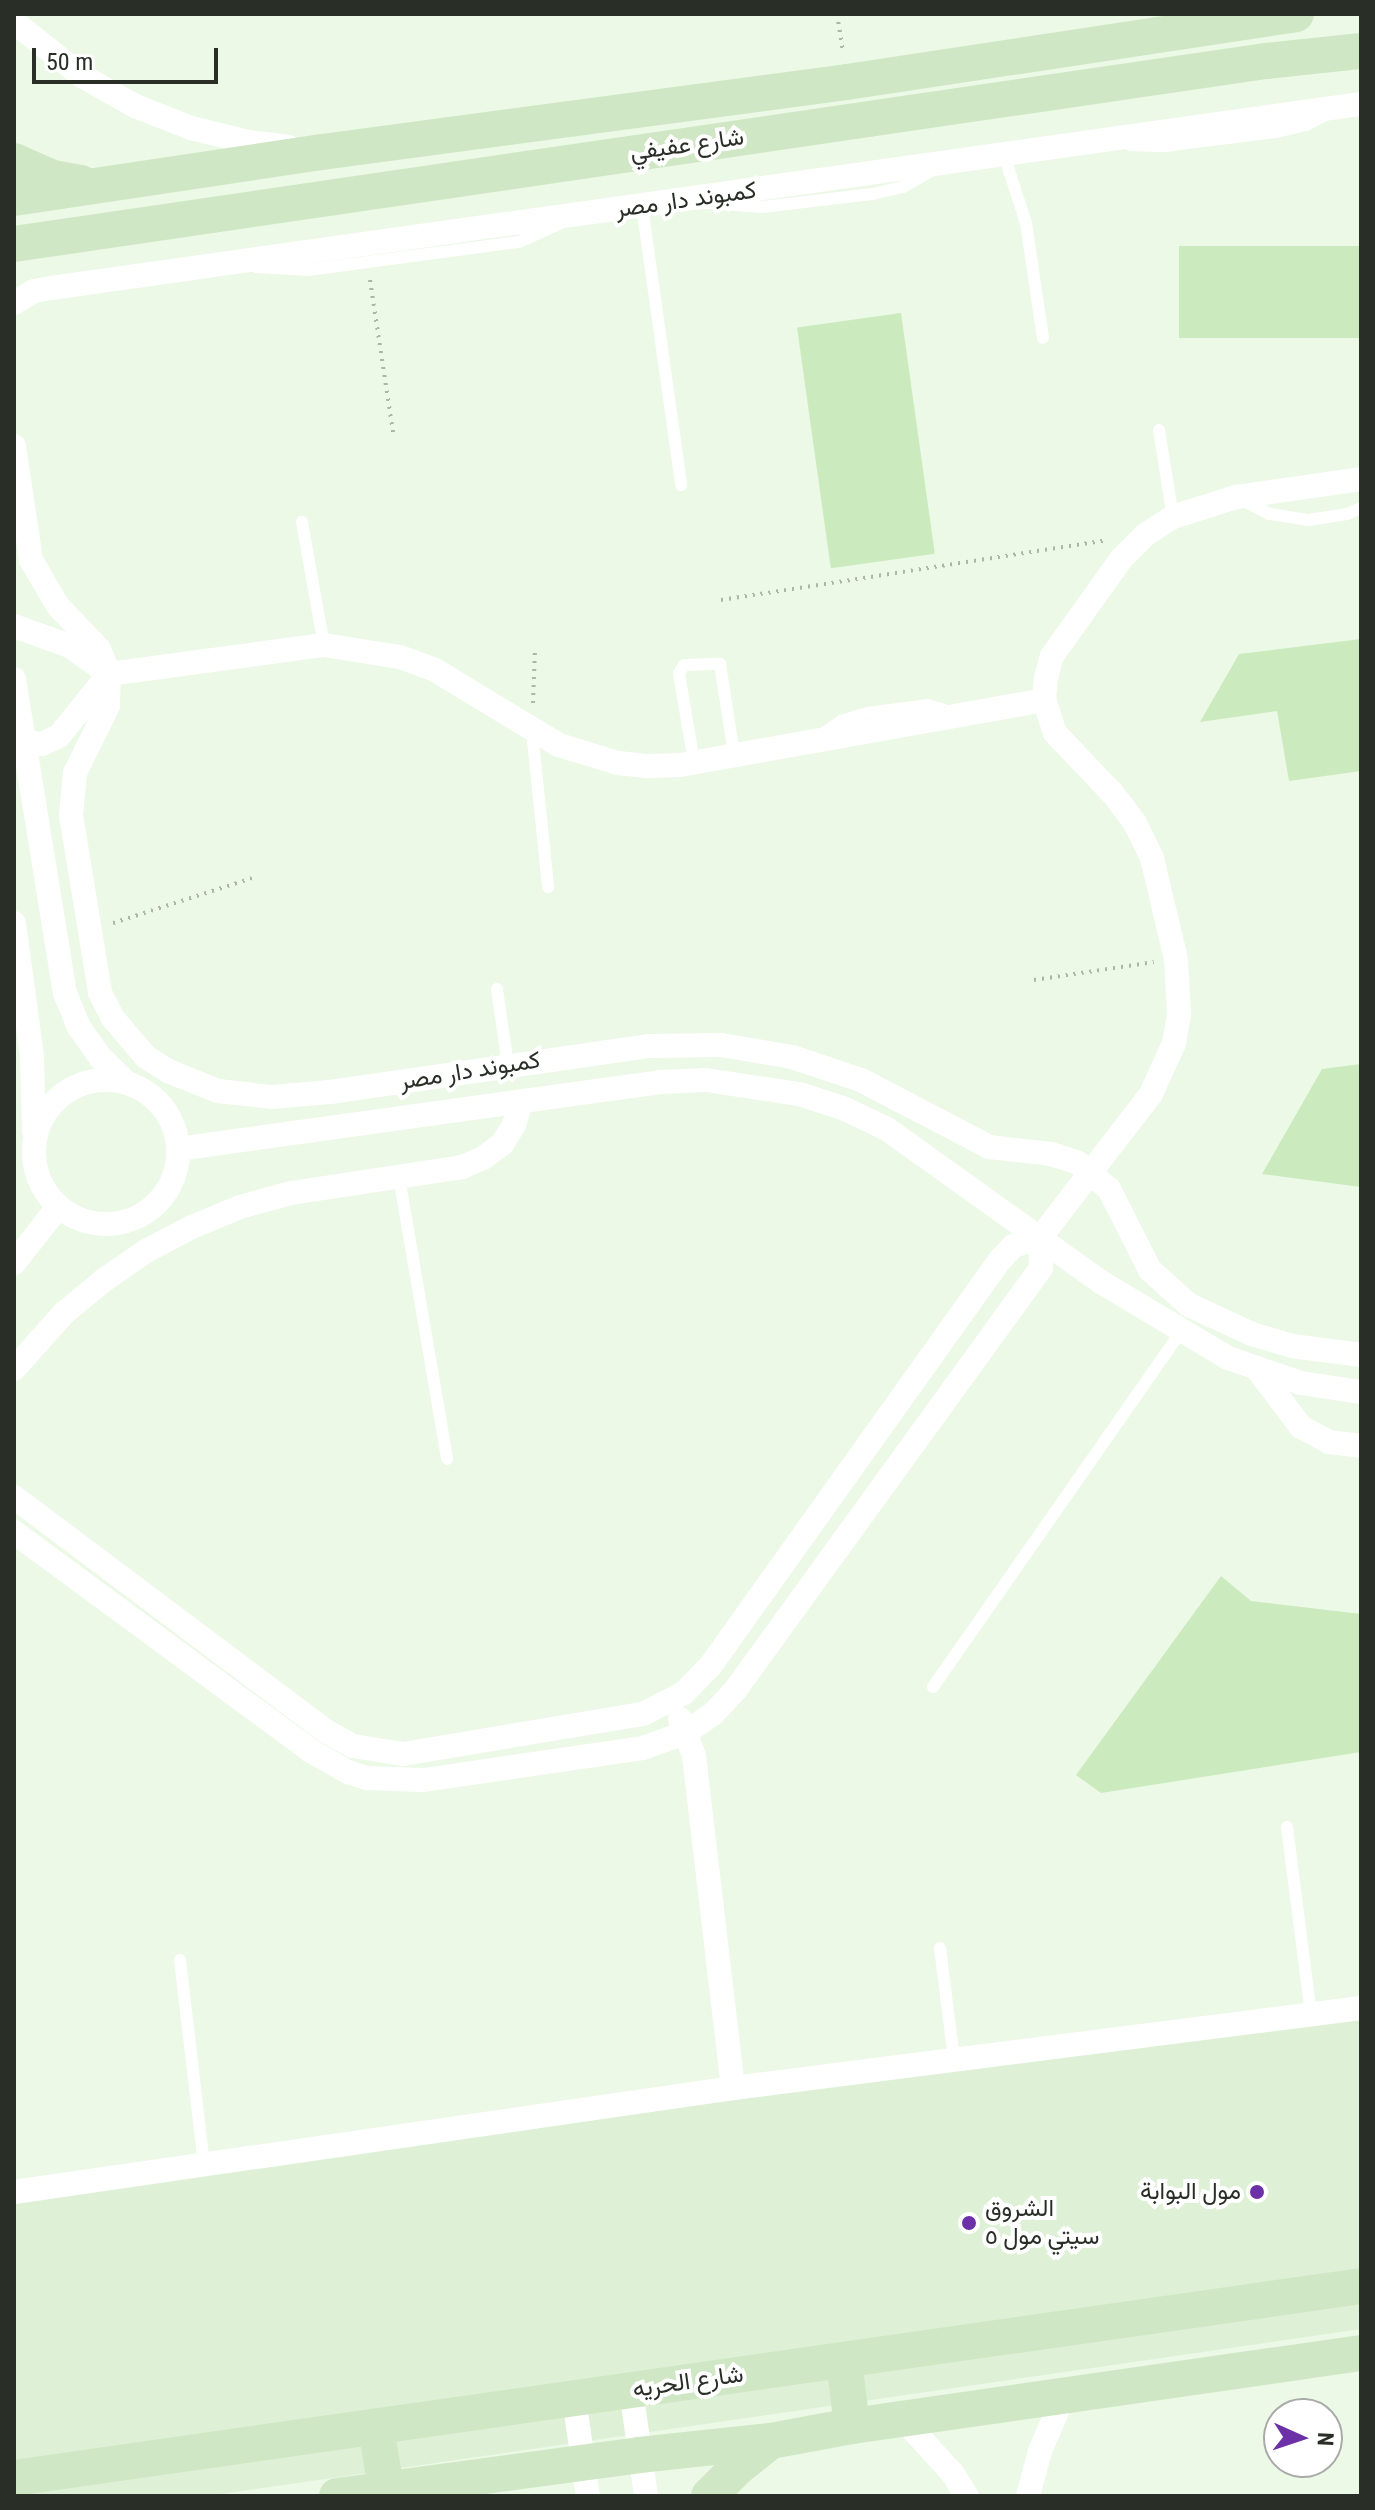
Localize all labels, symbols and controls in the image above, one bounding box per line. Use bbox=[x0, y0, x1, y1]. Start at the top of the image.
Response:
scale bar bbox=[36, 32, 222, 82]
text: 50 m bbox=[46, 48, 93, 76]
street label: شارع عفيفي bbox=[628, 123, 746, 167]
street label: كمبوند دار مصر bbox=[614, 176, 758, 224]
street label: كمبوند دار مصر bbox=[398, 1046, 542, 1096]
place label: مول البوابة bbox=[1140, 2178, 1241, 2206]
marker: مول البوابة bbox=[1248, 2183, 1266, 2201]
place label: الشروق سيتي مول ٥ bbox=[985, 2195, 1099, 2251]
marker: الشروق سيتي مول ٥ bbox=[960, 2214, 978, 2232]
street label: شارع الحريه bbox=[631, 2360, 745, 2404]
north arrow bbox=[1263, 2398, 1343, 2478]
text: N bbox=[1313, 2432, 1338, 2447]

